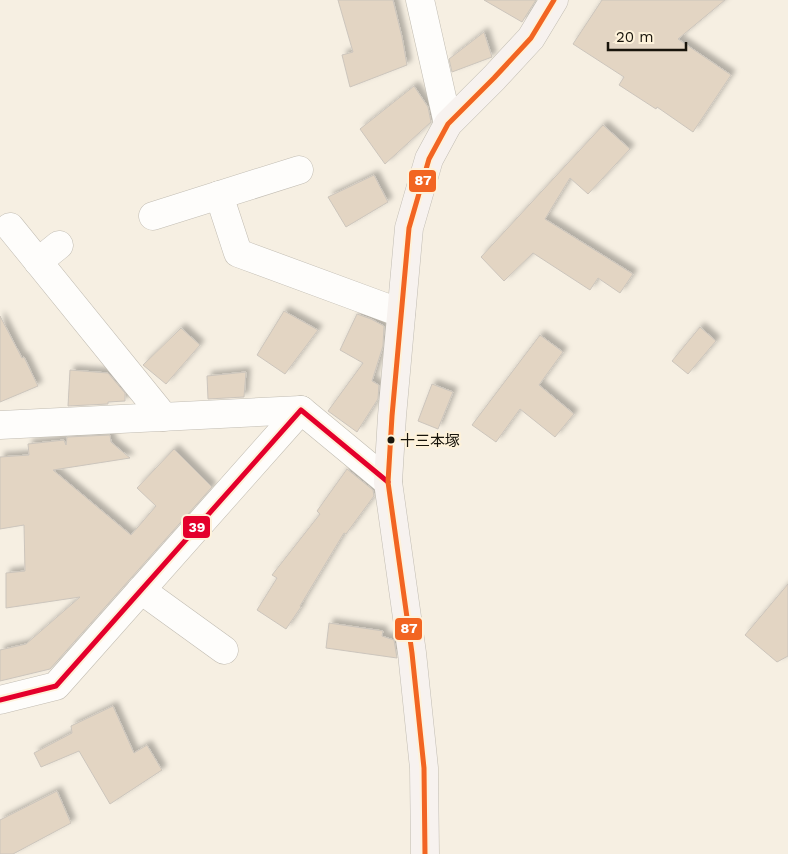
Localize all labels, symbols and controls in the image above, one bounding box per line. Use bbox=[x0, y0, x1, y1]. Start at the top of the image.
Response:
scale bar bbox=[608, 20, 686, 52]
text: 20 m bbox=[616, 28, 654, 46]
line badge: 87 bbox=[408, 169, 437, 193]
text: 87 bbox=[415, 172, 432, 188]
place label: 十三本塚 bbox=[400, 432, 460, 450]
marker: 十三本塚 bbox=[386, 435, 396, 445]
line badge: 39 bbox=[182, 515, 211, 539]
text: 39 bbox=[189, 519, 205, 535]
line badge: 87 bbox=[394, 617, 423, 641]
text: 87 bbox=[401, 620, 418, 636]

